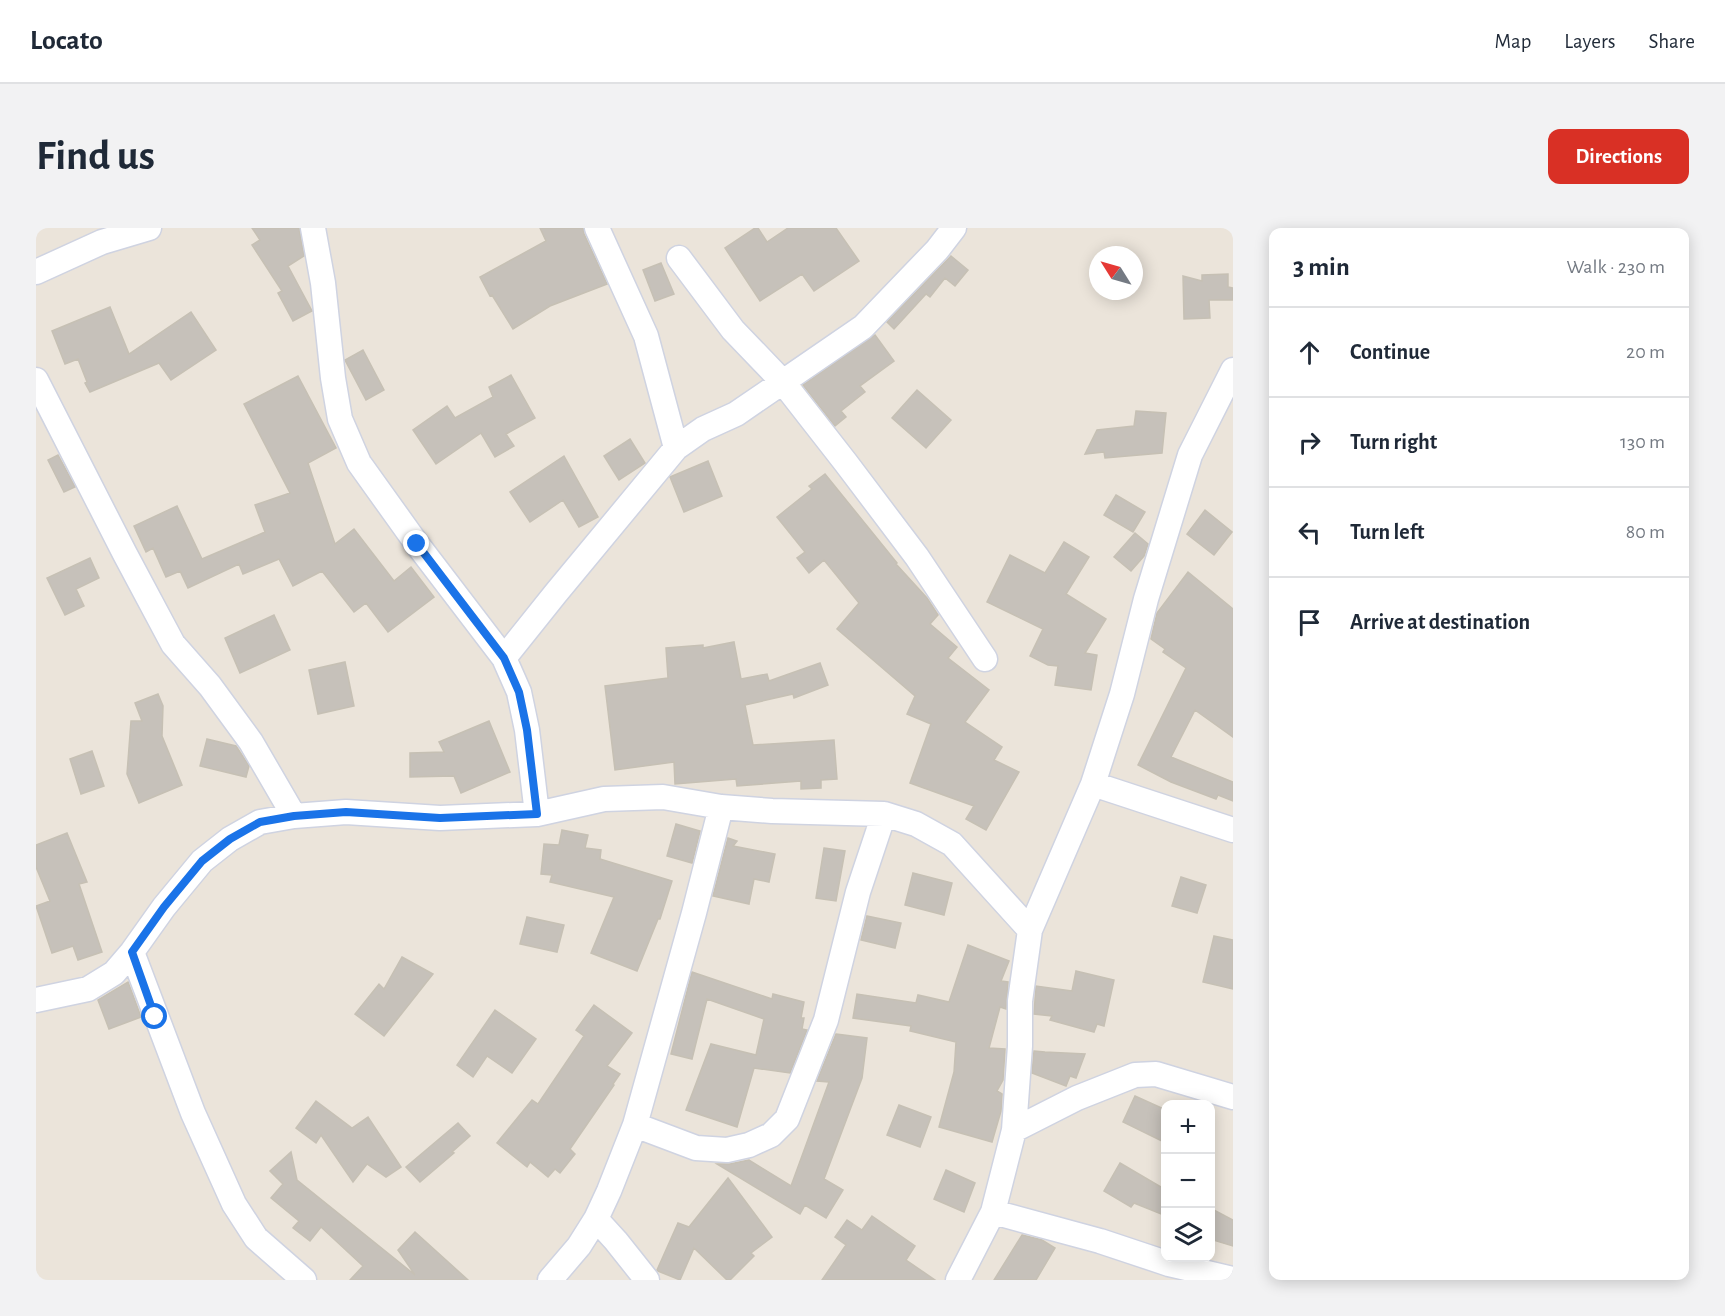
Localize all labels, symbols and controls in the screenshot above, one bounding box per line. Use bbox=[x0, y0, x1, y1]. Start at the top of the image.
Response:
text: Locato bbox=[30, 27, 103, 55]
text: Map bbox=[1495, 31, 1531, 52]
text: Layers bbox=[1564, 31, 1615, 52]
text: Share bbox=[1648, 31, 1695, 52]
button: Directions bbox=[1548, 129, 1689, 184]
text: Find us bbox=[36, 135, 155, 177]
north arrow bbox=[1089, 246, 1143, 300]
text: 3 min bbox=[1293, 254, 1350, 280]
text: Walk · 230 m bbox=[1567, 257, 1665, 277]
icon: ahead bbox=[1293, 336, 1326, 369]
text: Continue bbox=[1350, 341, 1430, 363]
text: 20 m bbox=[1626, 342, 1665, 362]
icon: right bbox=[1293, 426, 1326, 459]
text: Turn right bbox=[1350, 431, 1437, 453]
text: 130 m bbox=[1620, 432, 1665, 452]
icon: left bbox=[1293, 516, 1326, 549]
text: Turn left bbox=[1350, 521, 1424, 543]
text: 80 m bbox=[1626, 522, 1665, 542]
route end bbox=[403, 530, 429, 556]
icon: arrive bbox=[1293, 606, 1326, 639]
text: Arrive at destination bbox=[1350, 611, 1530, 633]
route start bbox=[141, 1003, 167, 1029]
map controls bbox=[1161, 1100, 1215, 1262]
button: + bbox=[1161, 1100, 1215, 1154]
button: − bbox=[1161, 1154, 1215, 1208]
button: layers bbox=[1161, 1208, 1215, 1262]

